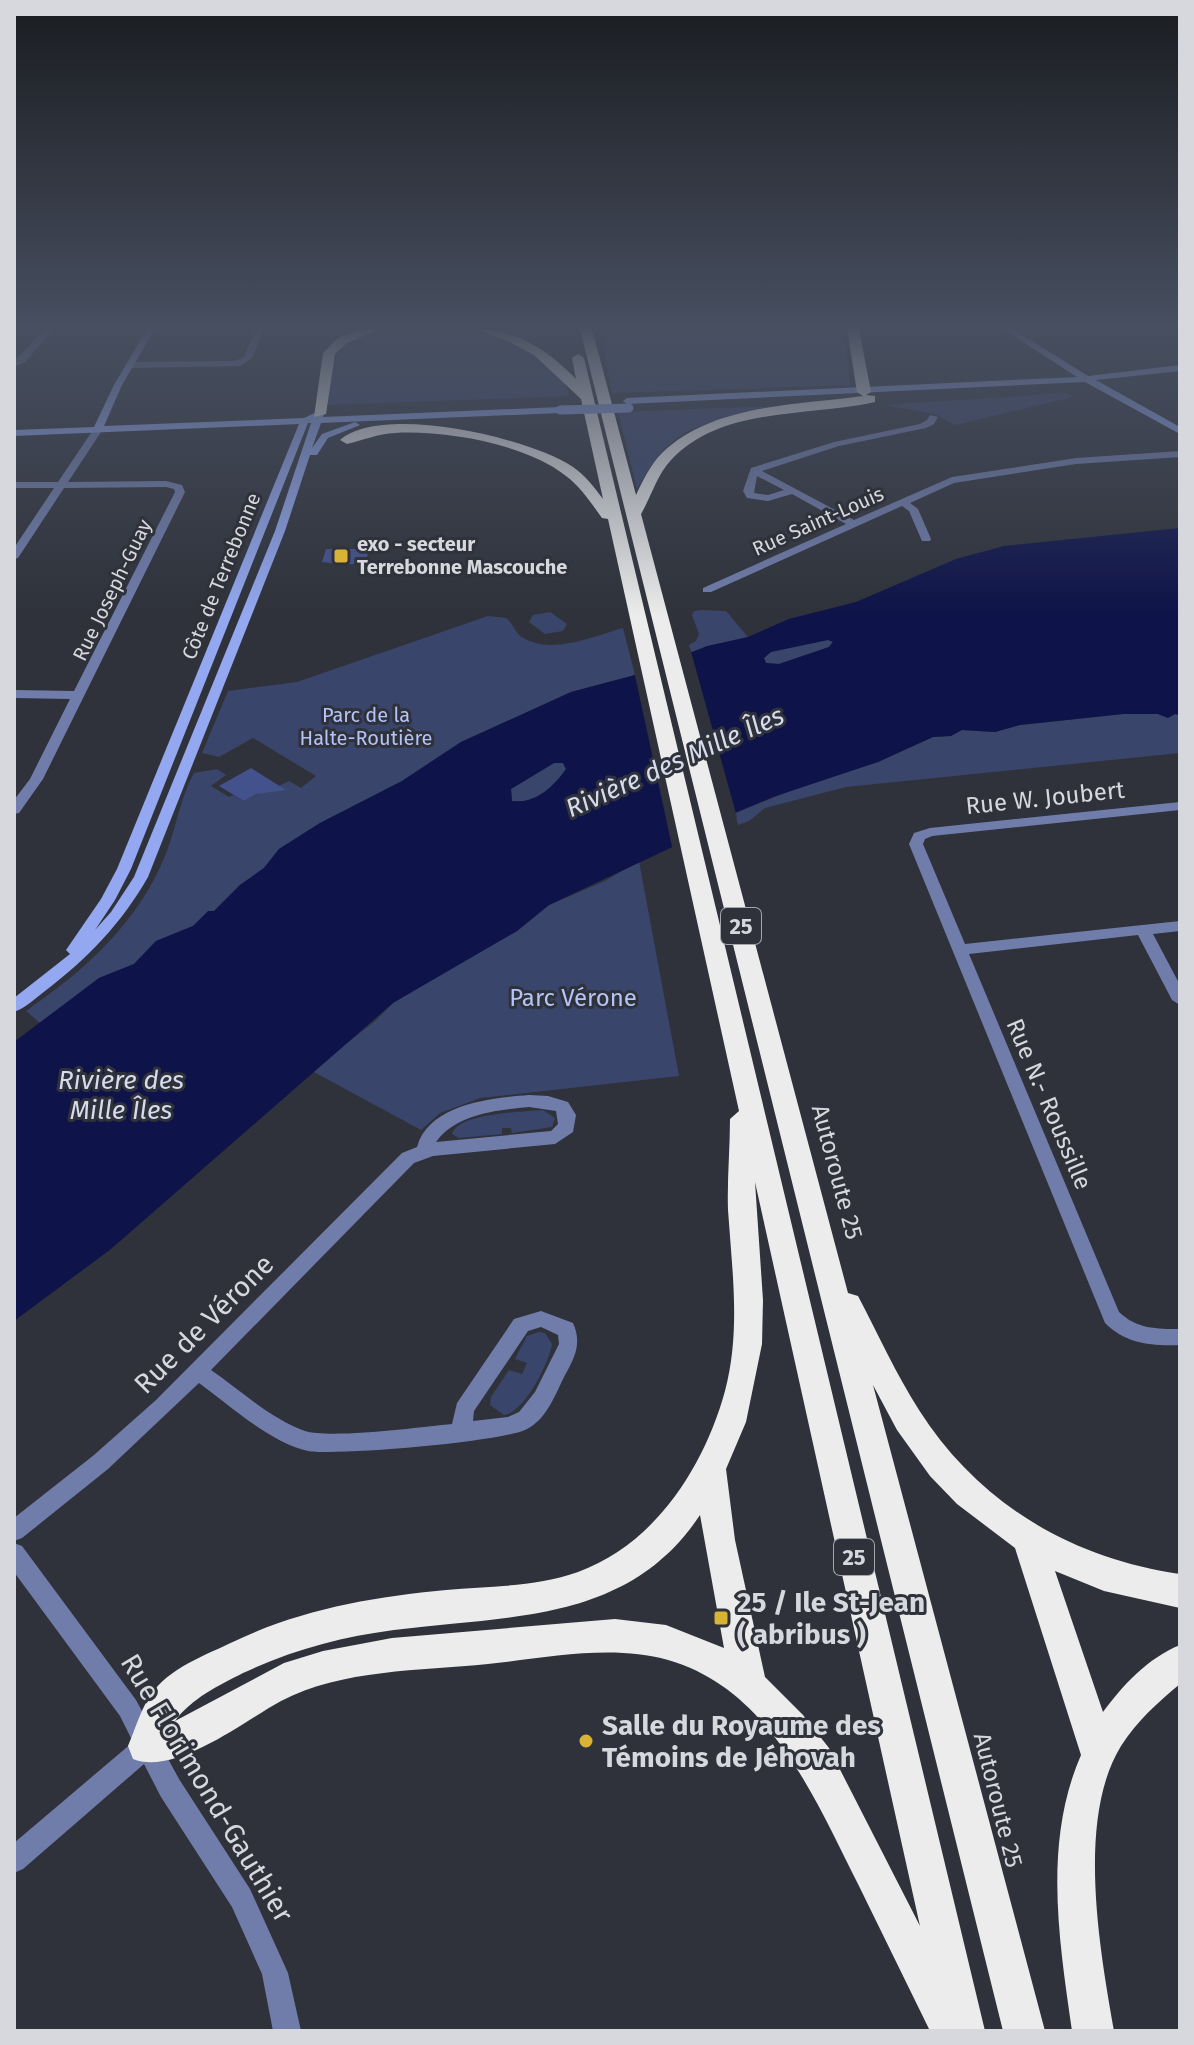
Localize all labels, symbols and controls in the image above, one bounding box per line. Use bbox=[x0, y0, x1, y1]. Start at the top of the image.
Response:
street label: Rue Saint-Louis bbox=[749, 481, 887, 561]
street label: Côte de Terrebonne bbox=[177, 489, 265, 663]
street label: Rue Joseph-Guay bbox=[67, 515, 157, 665]
place label: exo - secteur Terrebonne Mascouche bbox=[357, 532, 567, 579]
marker: exo - secteur Terrebonne Mascouche bbox=[332, 547, 350, 565]
water label: Rivière des Mille Îles bbox=[561, 700, 789, 824]
park label: Parc de la Halte-Routière bbox=[300, 703, 432, 750]
street label: Rue W. Joubert bbox=[964, 776, 1126, 820]
road number: 25 bbox=[721, 908, 761, 944]
park label: Parc Vérone bbox=[509, 984, 637, 1012]
street label: Rue N.- Roussille bbox=[1000, 1014, 1098, 1194]
water label: Rivière des Mille Îles bbox=[58, 1065, 184, 1126]
street label: Autoroute 25 bbox=[806, 1102, 868, 1242]
street label: Rue de Vérone bbox=[127, 1247, 281, 1401]
road number: 25 bbox=[834, 1539, 874, 1575]
place label: 25 / Ile St-Jean ( abribus ) bbox=[737, 1586, 925, 1651]
marker: 25 / Ile St-Jean ( abribus ) bbox=[712, 1609, 730, 1627]
street label: Rue Florimond-Gauthier bbox=[114, 1648, 300, 1928]
place label: Salle du Royaume des Témoins de Jéhovah bbox=[602, 1709, 881, 1774]
street label: Autoroute 25 bbox=[968, 1730, 1028, 1870]
marker: Salle du Royaume des Témoins de Jéhovah bbox=[577, 1732, 595, 1750]

